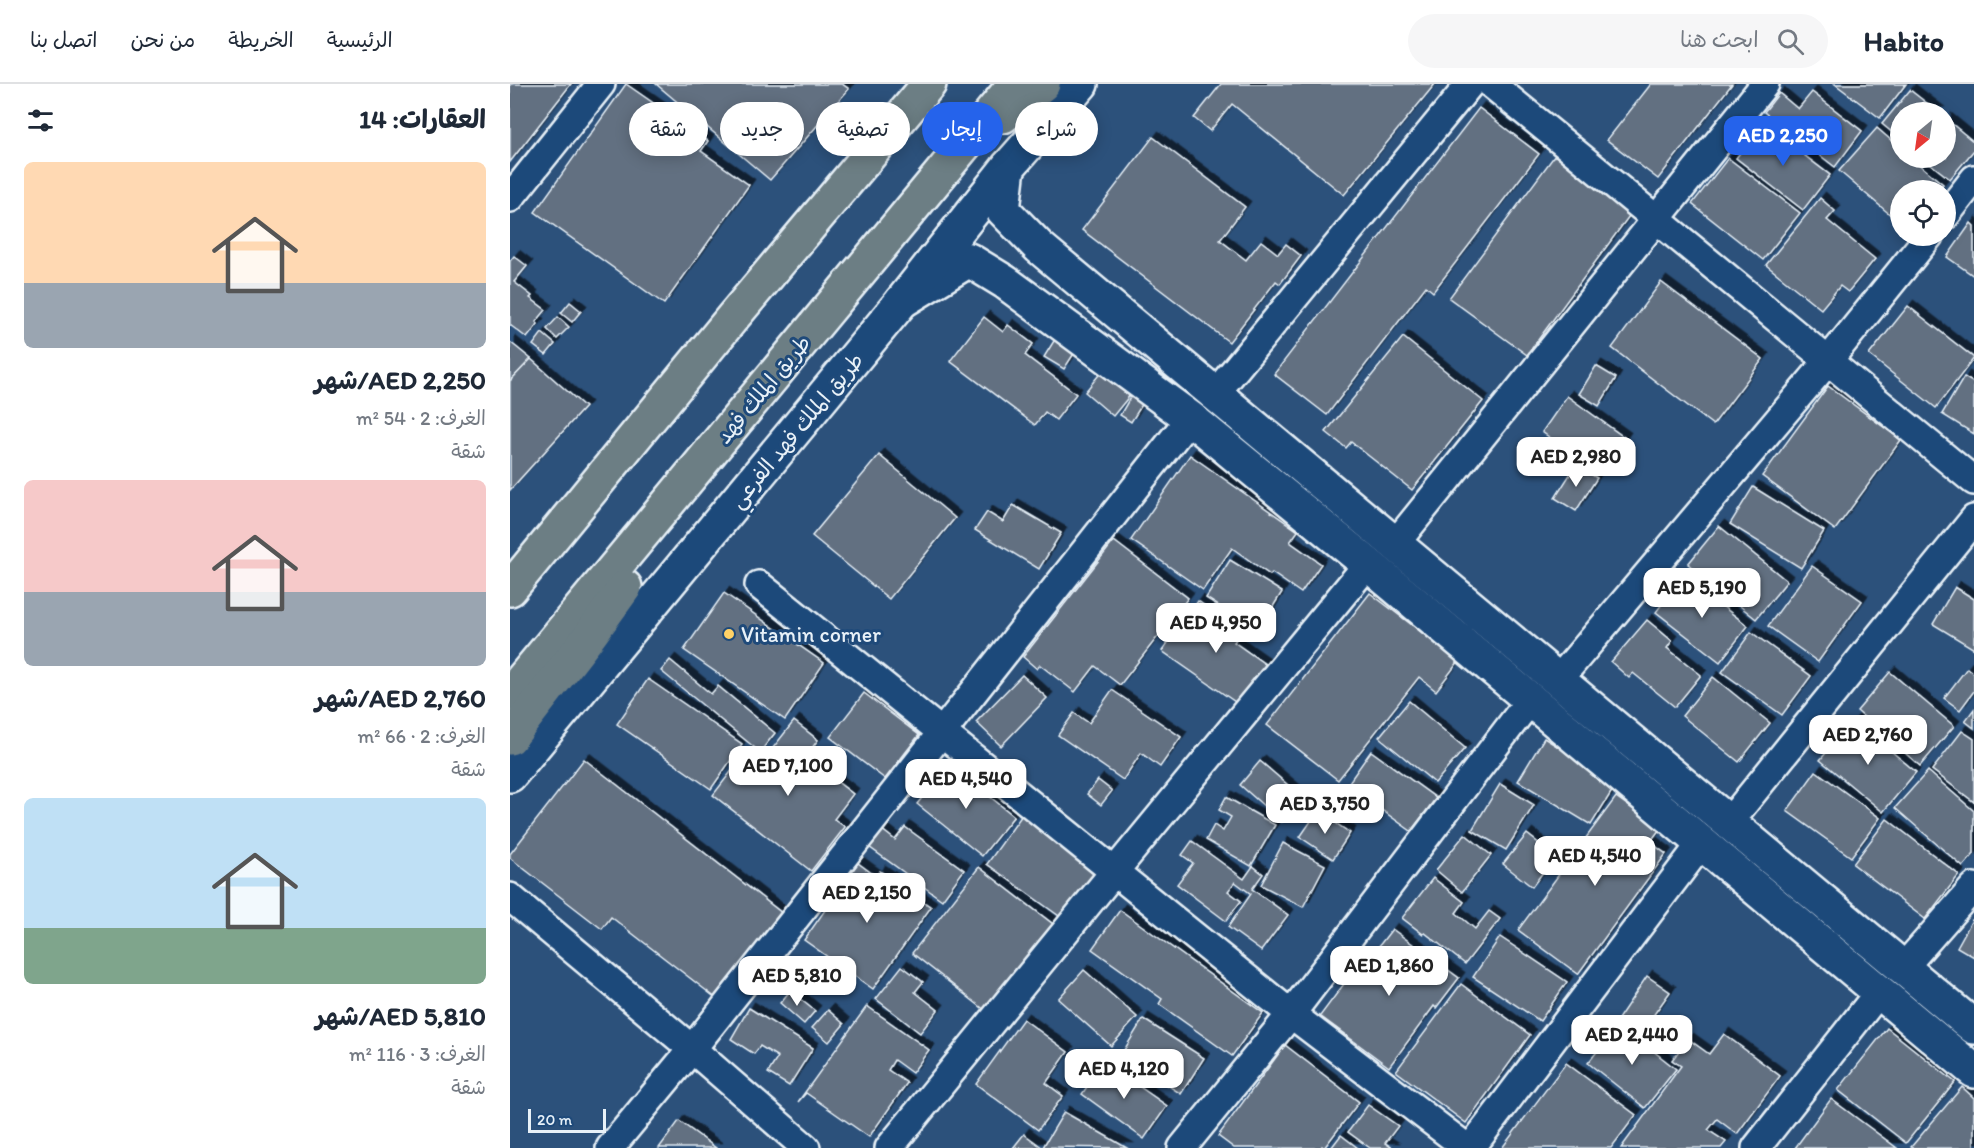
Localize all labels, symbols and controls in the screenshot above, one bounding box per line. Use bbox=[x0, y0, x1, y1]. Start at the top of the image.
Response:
search box bbox=[1408, 14, 1828, 68]
text: Habito bbox=[1864, 24, 1944, 58]
icon: search bbox=[1774, 25, 1807, 58]
text: ابحث هنا bbox=[1680, 26, 1759, 53]
text: اتصل بنا bbox=[30, 27, 98, 52]
text: من نحن bbox=[131, 27, 195, 52]
text: الخريطة bbox=[228, 27, 294, 52]
text: الرئيسية bbox=[327, 27, 393, 52]
chip: شقة bbox=[629, 102, 708, 156]
chip: جديد bbox=[720, 102, 804, 156]
chip: تصفية bbox=[816, 102, 910, 156]
chip: إيجار bbox=[922, 102, 1003, 156]
chip: شراء bbox=[1015, 102, 1098, 156]
north arrow bbox=[1890, 102, 1956, 168]
map controls bbox=[1890, 102, 1956, 246]
text: العقارات: 14 bbox=[359, 103, 486, 135]
icon: filters bbox=[24, 104, 57, 137]
pin: AED 2,250 bbox=[1714, 116, 1852, 167]
text: AED 2,250 bbox=[1738, 123, 1828, 147]
button: locate bbox=[1890, 180, 1956, 246]
icon: home bbox=[201, 201, 309, 309]
street label: طريق الملك فهد bbox=[710, 330, 817, 449]
street label: طريق الملك فهد الفرعي bbox=[724, 347, 874, 517]
text: AED 2,250/شهر bbox=[314, 364, 486, 396]
text: الغرف: 2 · 54 m² bbox=[356, 406, 486, 430]
pin: AED 2,980 bbox=[1507, 437, 1645, 488]
text: شقة bbox=[451, 439, 486, 463]
text: AED 2,980 bbox=[1531, 444, 1621, 468]
icon: home bbox=[201, 519, 309, 627]
pin: AED 5,190 bbox=[1633, 568, 1771, 619]
text: AED 5,190 bbox=[1657, 575, 1747, 599]
pin: AED 4,950 bbox=[1147, 603, 1285, 654]
text: AED 4,950 bbox=[1170, 610, 1262, 634]
place label: Vitamin corner bbox=[741, 621, 881, 648]
marker: Vitamin corner bbox=[722, 627, 736, 641]
text: AED 2,760/شهر bbox=[315, 682, 486, 714]
pin: AED 2,760 bbox=[1799, 715, 1937, 766]
text: AED 2,760 bbox=[1823, 722, 1913, 746]
text: الغرف: 2 · 66 m² bbox=[357, 724, 486, 748]
pin: AED 7,100 bbox=[719, 746, 857, 797]
text: AED 7,100 bbox=[743, 753, 833, 777]
text: شقة bbox=[451, 757, 486, 781]
pin: AED 4,540 bbox=[897, 759, 1035, 810]
text: AED 4,540 bbox=[919, 766, 1013, 790]
pin: AED 3,750 bbox=[1256, 784, 1394, 835]
text: AED 3,750 bbox=[1280, 791, 1370, 815]
pin: AED 4,540 bbox=[1526, 836, 1664, 887]
icon: home bbox=[201, 837, 309, 945]
text: AED 4,540 bbox=[1548, 843, 1642, 867]
pin: AED 2,150 bbox=[798, 873, 936, 924]
text: AED 2,150 bbox=[822, 880, 912, 904]
pin: AED 1,860 bbox=[1320, 946, 1458, 997]
text: AED 1,860 bbox=[1344, 953, 1434, 977]
pin: AED 5,810 bbox=[728, 956, 866, 1007]
text: AED 5,810 bbox=[752, 963, 842, 987]
text: AED 5,810/شهر bbox=[315, 1000, 486, 1032]
pin: AED 2,440 bbox=[1563, 1015, 1701, 1066]
text: AED 2,440 bbox=[1585, 1022, 1679, 1046]
text: الغرف: 3 · 116 m² bbox=[349, 1042, 486, 1066]
pin: AED 4,120 bbox=[1055, 1049, 1193, 1100]
text: AED 4,120 bbox=[1079, 1056, 1169, 1080]
text: شقة bbox=[451, 1075, 486, 1099]
scale bar bbox=[528, 1106, 606, 1134]
text: 20 m bbox=[537, 1110, 572, 1129]

